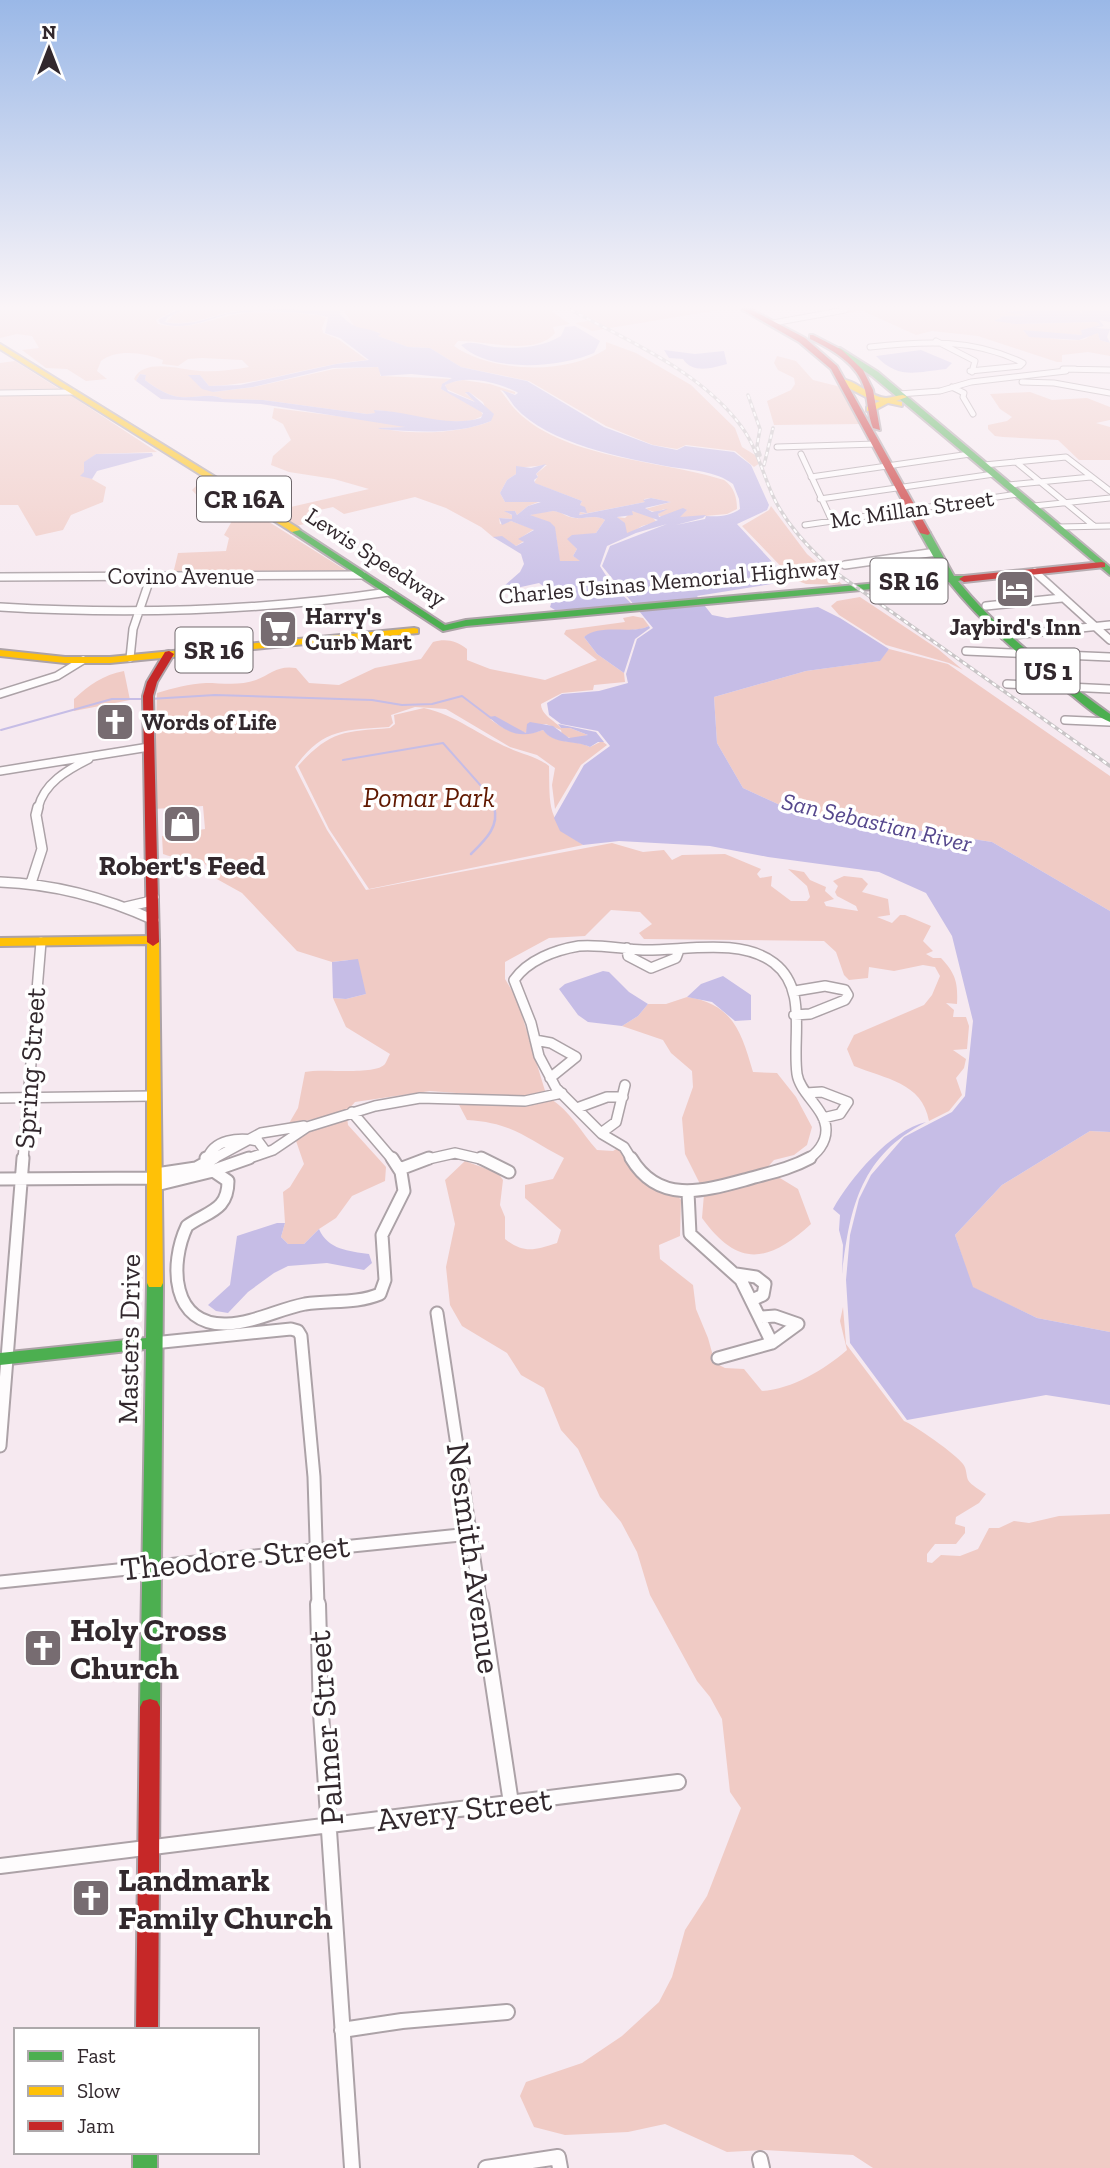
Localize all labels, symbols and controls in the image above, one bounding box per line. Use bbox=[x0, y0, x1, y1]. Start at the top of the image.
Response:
north arrow bbox=[14, 14, 84, 84]
text: N bbox=[42, 21, 56, 44]
road number: CR 16A bbox=[197, 477, 291, 522]
street label: Mc Millan Street bbox=[829, 484, 996, 534]
street label: Lewis Speedway bbox=[301, 501, 452, 613]
street label: Charles Usinas Memorial Highway bbox=[497, 552, 841, 610]
road number: SR 16 bbox=[870, 558, 948, 604]
street label: Covino Avenue bbox=[108, 562, 254, 590]
hotel icon: Jaybird's Inn bbox=[994, 568, 1036, 610]
place label: Harry's Curb Mart bbox=[305, 602, 413, 656]
supermarket icon: Harry's Curb Mart bbox=[257, 608, 299, 650]
place label: Jaybird's Inn bbox=[949, 613, 1081, 641]
road number: SR 16 bbox=[176, 628, 252, 672]
road number: US 1 bbox=[1016, 649, 1080, 694]
church icon: Words of Life bbox=[94, 701, 136, 743]
place label: Words of Life bbox=[142, 708, 277, 736]
park label: Pomar Park bbox=[363, 781, 495, 814]
water label: San Sebastian River bbox=[779, 786, 975, 858]
shop icon: Robert's Feed bbox=[161, 803, 203, 845]
place label: Robert's Feed bbox=[98, 849, 266, 882]
street label: Spring Street bbox=[8, 986, 52, 1150]
street label: Masters Drive bbox=[111, 1254, 147, 1424]
street label: Nesmith Avenue bbox=[438, 1440, 510, 1676]
street label: Theodore Street bbox=[118, 1525, 352, 1588]
place label: Holy Cross Church bbox=[70, 1610, 227, 1687]
church icon: Holy Cross Church bbox=[22, 1627, 64, 1669]
street label: Palmer Street bbox=[299, 1629, 351, 1827]
street label: Avery Street bbox=[374, 1779, 554, 1839]
place label: Landmark Family Church bbox=[118, 1860, 333, 1937]
church icon: Landmark Family Church bbox=[70, 1877, 112, 1919]
legend bbox=[14, 2028, 259, 2154]
text: Fast bbox=[77, 2043, 116, 2068]
text: Slow bbox=[77, 2078, 120, 2103]
text: Jam bbox=[77, 2113, 114, 2138]

